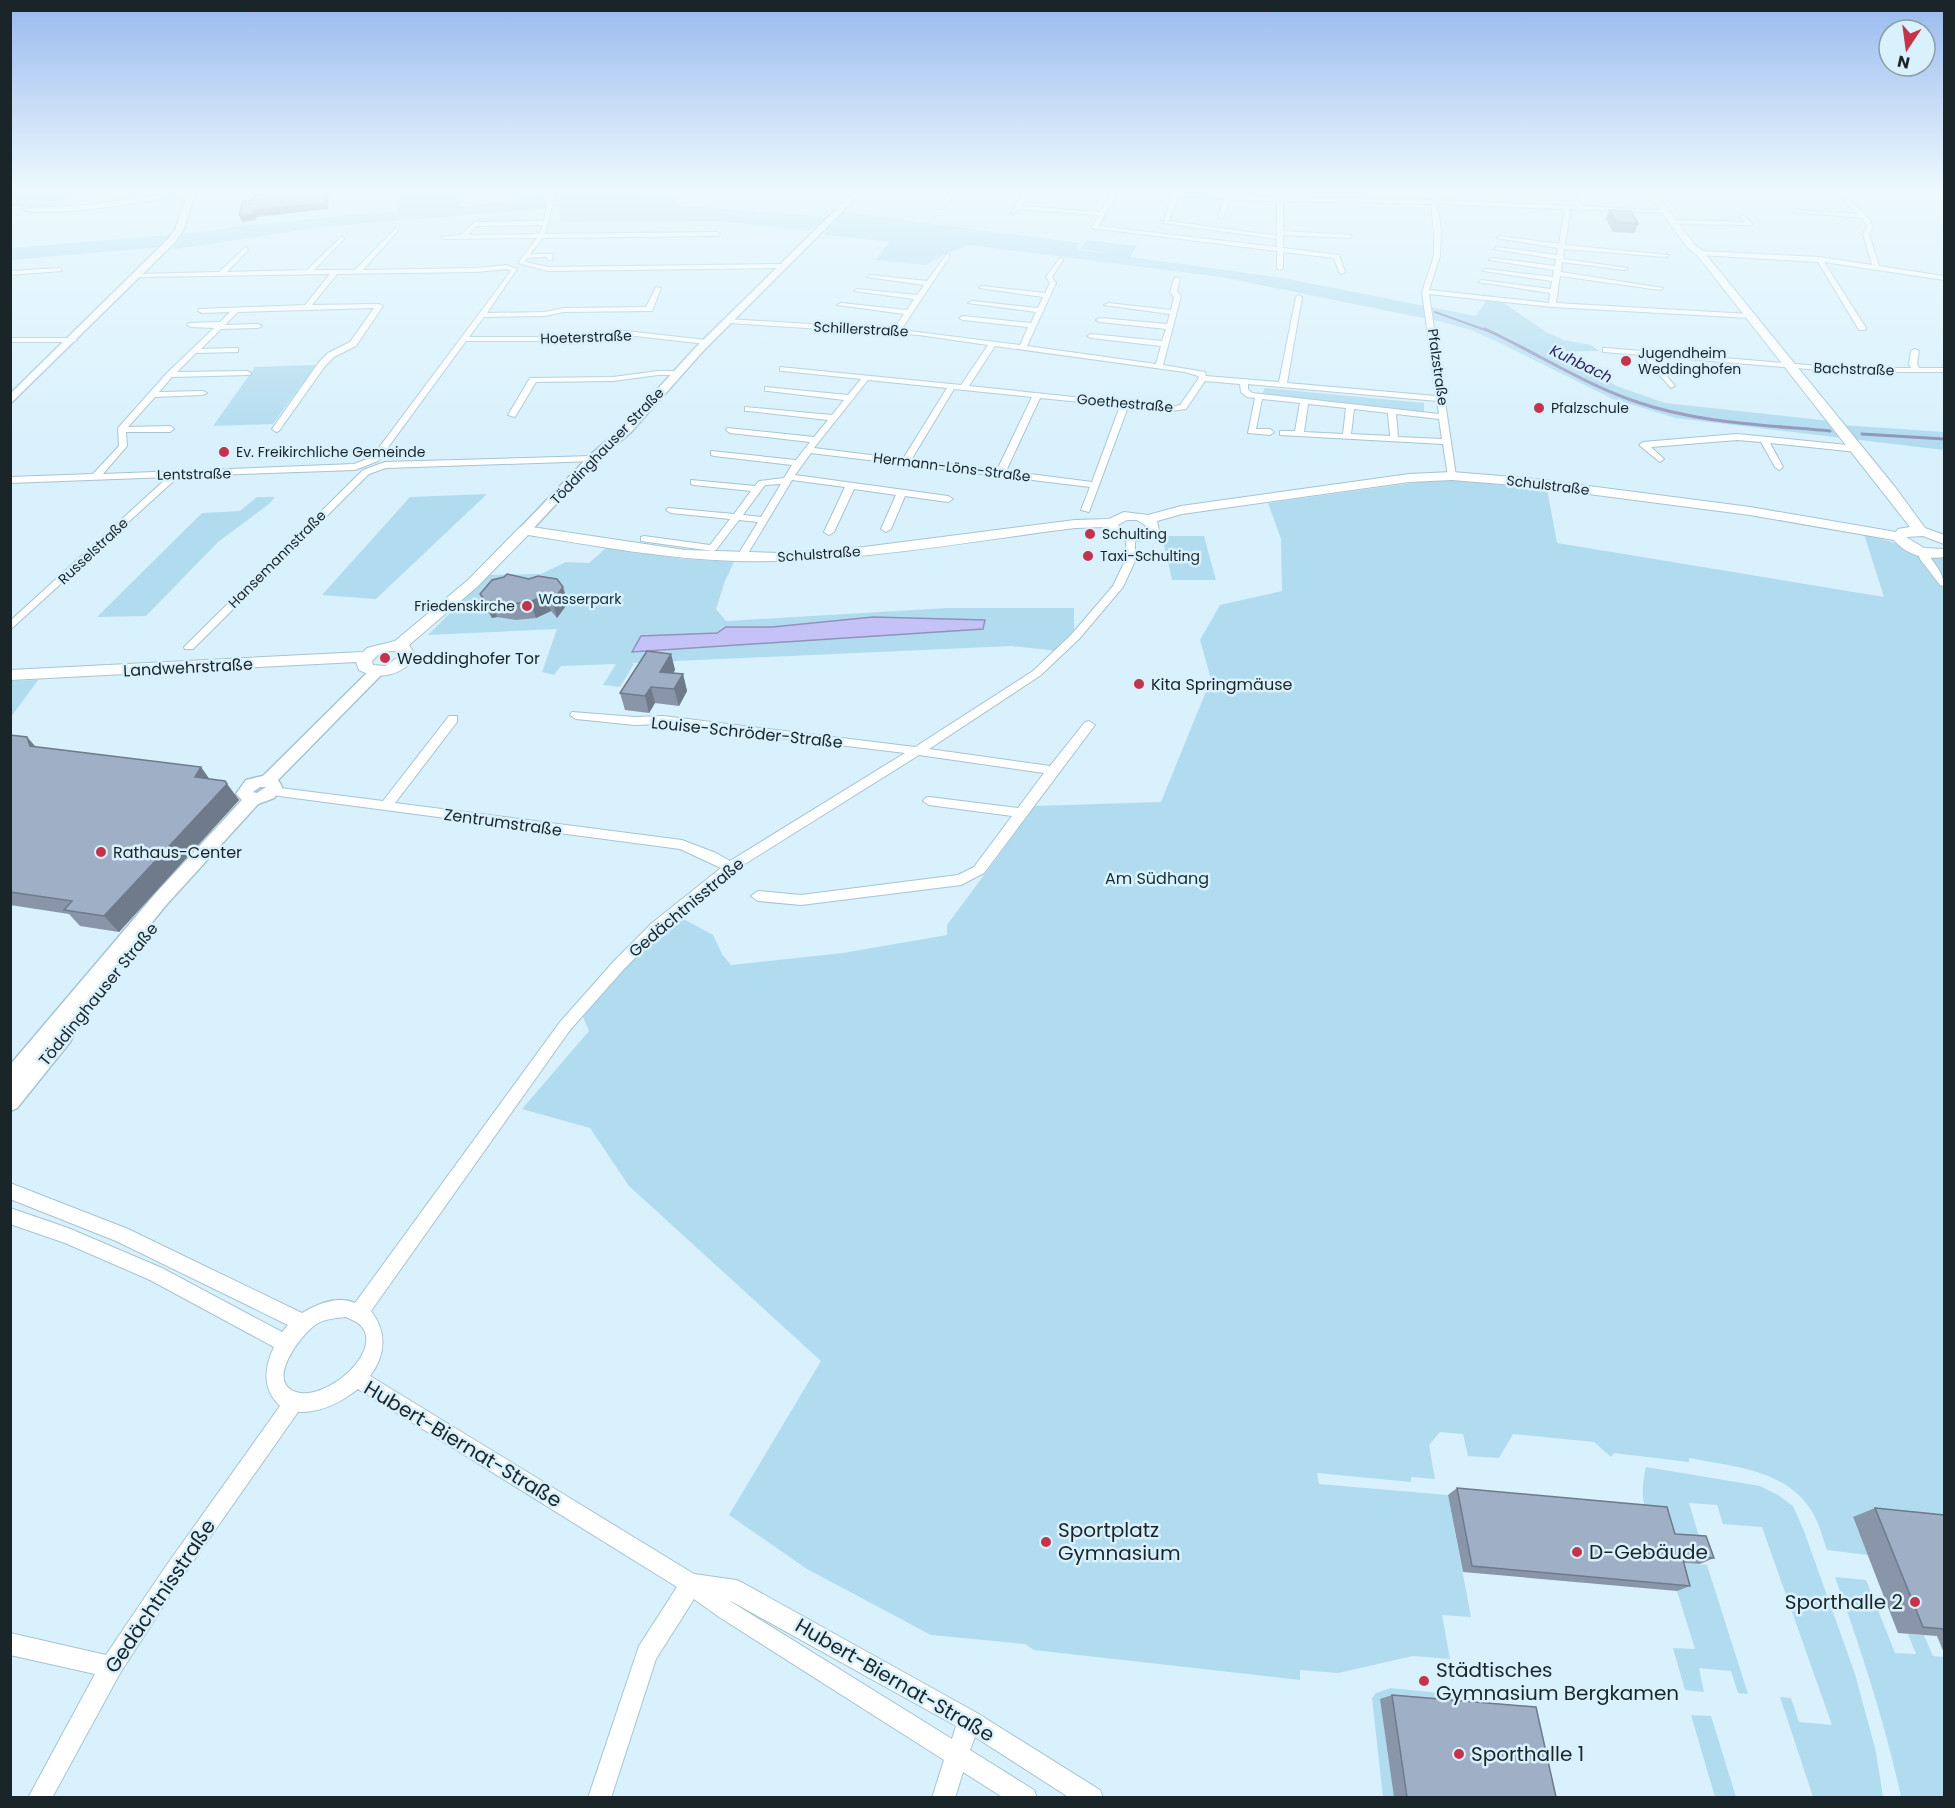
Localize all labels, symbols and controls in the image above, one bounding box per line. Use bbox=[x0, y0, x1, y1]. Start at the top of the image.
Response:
north arrow bbox=[1877, 18, 1937, 78]
text: N bbox=[1895, 50, 1912, 75]
street label: Schillerstraße bbox=[813, 317, 909, 341]
street label: Hoeterstraße bbox=[540, 325, 632, 349]
street label: Pfalzstraße bbox=[1423, 327, 1453, 407]
water label: Kuhbach bbox=[1546, 339, 1616, 388]
place label: Jugendheim Weddinghofen bbox=[1638, 343, 1741, 379]
marker: Jugendheim Weddinghofen bbox=[1619, 354, 1633, 368]
street label: Bachstraße bbox=[1813, 358, 1895, 380]
street label: Töddinghauser Straße bbox=[546, 383, 669, 509]
street label: Goethestraße bbox=[1076, 389, 1174, 417]
place label: Pfalzschule bbox=[1551, 398, 1629, 418]
marker: Pfalzschule bbox=[1532, 401, 1546, 415]
place label: Ev. Freikirchliche Gemeinde bbox=[236, 442, 426, 462]
marker: Ev. Freikirchliche Gemeinde bbox=[217, 445, 231, 459]
street label: Hermann-Löns-Straße bbox=[872, 447, 1032, 487]
street label: Lentstraße bbox=[157, 463, 232, 485]
street label: Schulstraße bbox=[1505, 470, 1591, 500]
street label: Hansemannstraße bbox=[224, 505, 331, 612]
street label: Russelstraße bbox=[53, 513, 133, 589]
place label: Schulting bbox=[1102, 524, 1167, 544]
marker: Schulting bbox=[1083, 527, 1097, 541]
street label: Schulstraße bbox=[777, 541, 862, 567]
place label: Taxi-Schulting bbox=[1100, 546, 1200, 566]
marker: Taxi-Schulting bbox=[1081, 549, 1095, 563]
park label: Wasserpark bbox=[538, 589, 622, 609]
place label: Friedenskirche bbox=[414, 596, 515, 616]
marker: Friedenskirche bbox=[520, 599, 534, 613]
place label: Weddinghofer Tor bbox=[397, 647, 540, 670]
marker: Weddinghofer Tor bbox=[378, 651, 392, 665]
street label: Landwehrstraße bbox=[123, 653, 254, 682]
place label: Kita Springmäuse bbox=[1151, 673, 1292, 696]
marker: Kita Springmäuse bbox=[1132, 677, 1146, 691]
street label: Louise-Schröder-Straße bbox=[650, 711, 844, 754]
street label: Zentrumstraße bbox=[442, 803, 564, 842]
place label: Rathaus-Center bbox=[113, 841, 242, 864]
marker: Rathaus-Center bbox=[94, 845, 108, 859]
street label: Gedächtnisstraße bbox=[624, 852, 749, 963]
park label: Am Südhang bbox=[1105, 867, 1209, 890]
street label: Töddinghauser Straße bbox=[33, 918, 163, 1071]
street label: Hubert-Biernat-Straße bbox=[359, 1374, 567, 1514]
street label: Gedächtnisstraße bbox=[98, 1514, 222, 1678]
place label: Sportplatz Gymnasium bbox=[1058, 1516, 1181, 1567]
marker: Sportplatz Gymnasium bbox=[1039, 1535, 1053, 1549]
place label: D-Gebäude bbox=[1589, 1538, 1708, 1566]
marker: D-Gebäude bbox=[1570, 1545, 1584, 1559]
place label: Sporthalle 2 bbox=[1785, 1588, 1903, 1616]
marker: Sporthalle 2 bbox=[1908, 1595, 1922, 1609]
street label: Hubert-Biernat-Straße bbox=[790, 1611, 1000, 1749]
place label: Städtisches Gymnasium Bergkamen bbox=[1436, 1656, 1679, 1707]
marker: Städtisches Gymnasium Bergkamen bbox=[1417, 1674, 1431, 1688]
place label: Sporthalle 1 bbox=[1471, 1740, 1584, 1768]
marker: Sporthalle 1 bbox=[1452, 1747, 1466, 1761]

